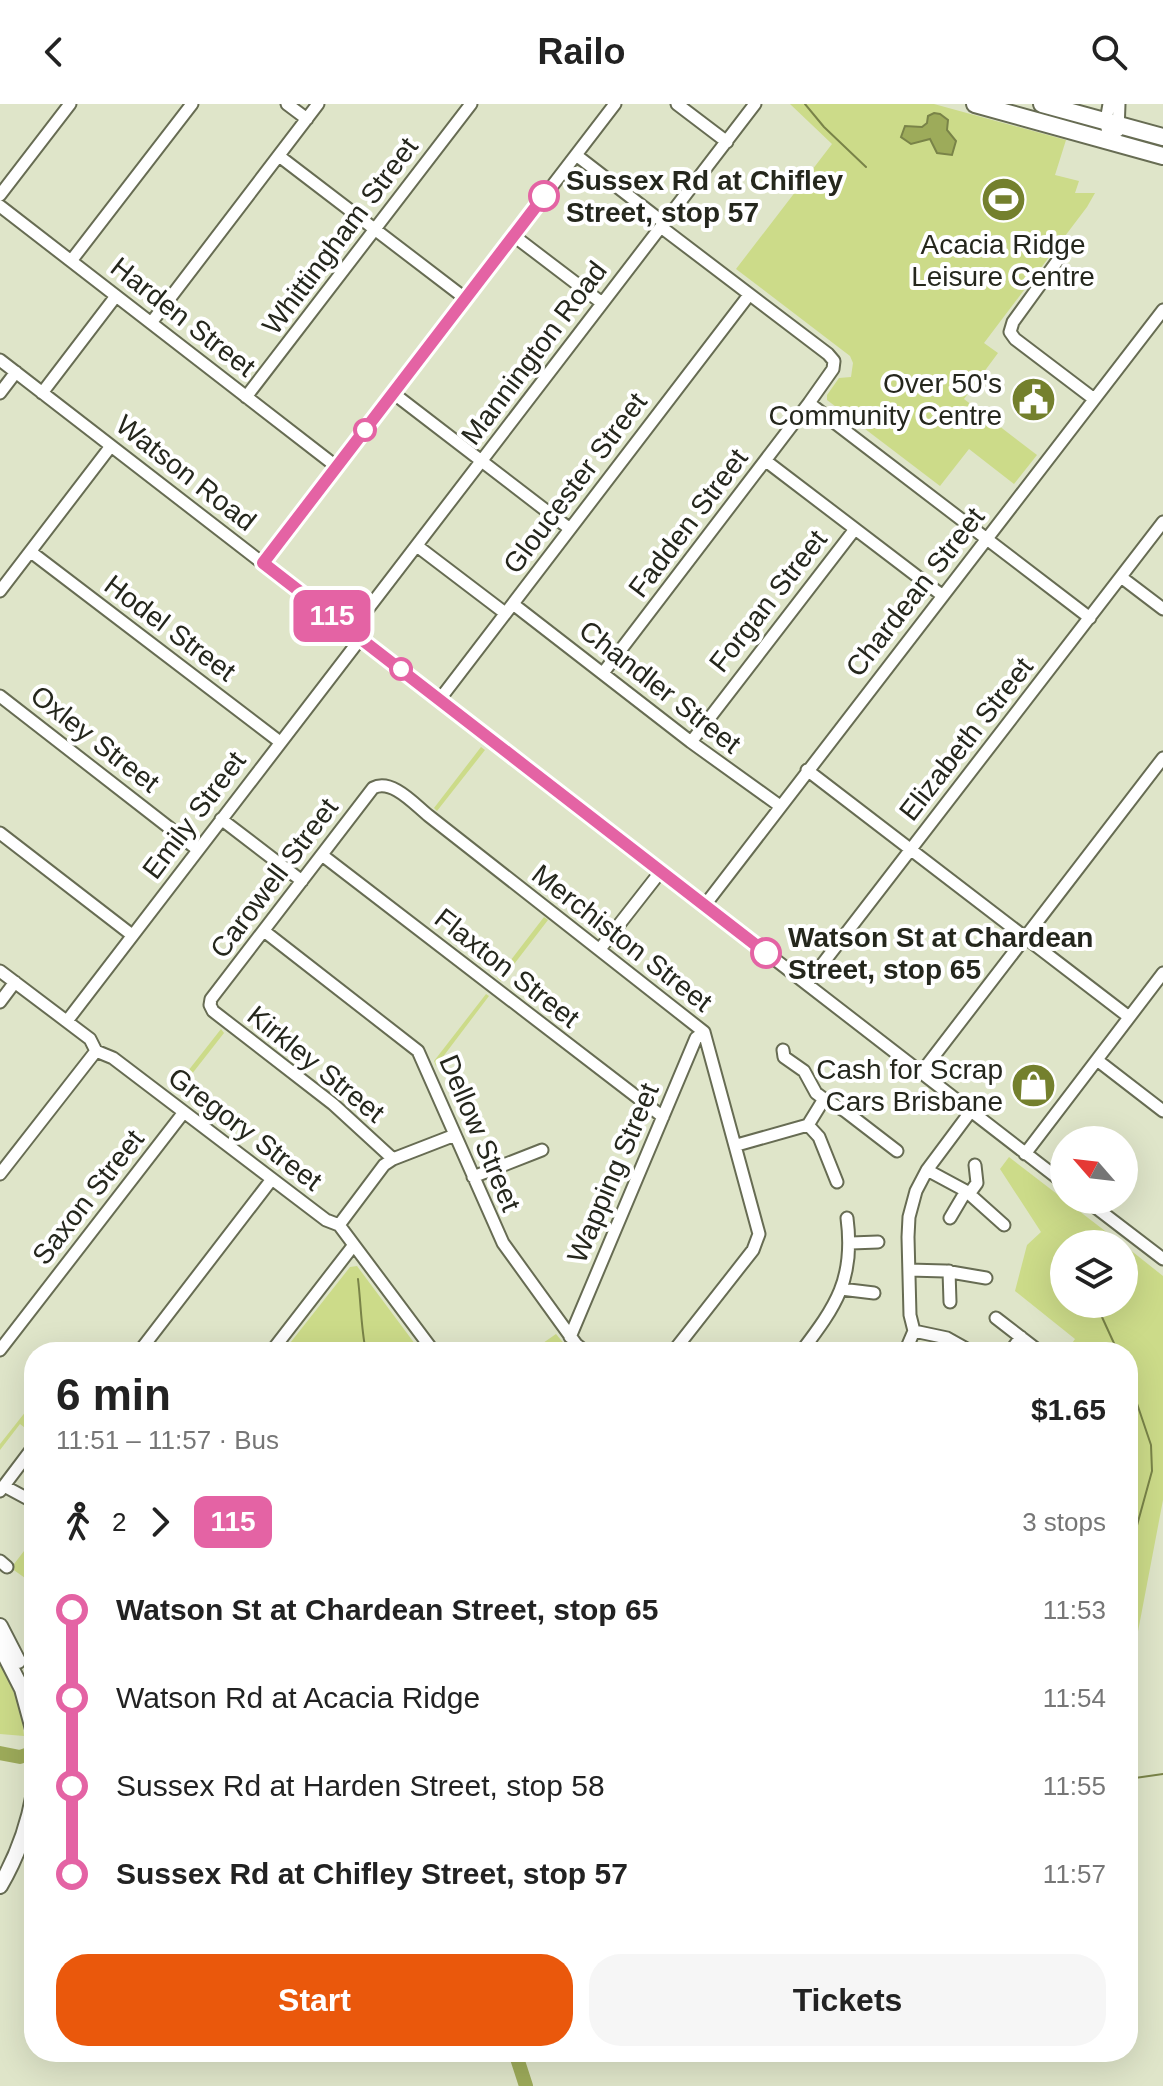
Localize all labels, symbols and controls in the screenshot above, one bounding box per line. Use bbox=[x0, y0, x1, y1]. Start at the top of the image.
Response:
icon: back bbox=[32, 30, 76, 74]
icon: search bbox=[1087, 30, 1131, 74]
text: Railo bbox=[537, 31, 626, 72]
street label: Whittingham Street bbox=[256, 131, 424, 340]
place label: Sussex Rd at Chifley Street, stop 57 bbox=[566, 165, 843, 228]
sports icon: Acacia Ridge Leisure Centre bbox=[979, 176, 1027, 224]
marker: Sussex Rd at Chifley Street, stop 57 bbox=[529, 181, 559, 211]
place label: Acacia Ridge Leisure Centre bbox=[911, 229, 1095, 292]
street label: Harden Street bbox=[105, 251, 261, 383]
street label: Mannington Road bbox=[455, 255, 613, 451]
place label: Over 50's Community Centre bbox=[769, 368, 1002, 431]
public building icon: Over 50's Community Centre bbox=[1009, 375, 1057, 423]
street label: Gloucester Street bbox=[497, 386, 653, 579]
street label: Watson Road bbox=[110, 409, 262, 537]
unlabelled marker bbox=[354, 419, 376, 441]
street label: Fadden Street bbox=[622, 443, 754, 603]
street label: Chardean Street bbox=[840, 501, 991, 682]
street label: Forgan Street bbox=[703, 524, 833, 678]
street label: Hodel Street bbox=[99, 569, 242, 687]
line badge: 115 bbox=[286, 590, 378, 642]
text: 115 bbox=[309, 600, 355, 631]
street label: Chandler Street bbox=[573, 614, 747, 760]
street label: Elizabeth Street bbox=[893, 651, 1039, 826]
unlabelled marker bbox=[390, 658, 412, 680]
street label: Oxley Street bbox=[25, 679, 165, 799]
street label: Emily Street bbox=[136, 745, 252, 885]
street label: Carowell Street bbox=[204, 792, 344, 964]
street label: Merchiston Street bbox=[526, 858, 718, 1018]
street label: Flaxton Street bbox=[429, 902, 585, 1034]
place label: Watson St at Chardean Street, stop 65 bbox=[788, 922, 1093, 985]
marker: Watson St at Chardean Street, stop 65 bbox=[751, 938, 781, 968]
street label: Kirkley Street bbox=[242, 1000, 391, 1129]
street label: Dellow Street bbox=[433, 1050, 527, 1216]
place label: Cash for Scrap Cars Brisbane bbox=[816, 1054, 1003, 1117]
street label: Gregory Street bbox=[162, 1061, 328, 1197]
shop icon: Cash for Scrap Cars Brisbane bbox=[1010, 1061, 1058, 1109]
street label: Wapping Street bbox=[561, 1078, 665, 1267]
street label: Saxon Street bbox=[26, 1124, 150, 1270]
north arrow bbox=[1050, 1126, 1138, 1214]
map controls bbox=[1050, 1126, 1138, 1318]
button: layers bbox=[1050, 1230, 1138, 1318]
text: 6 min bbox=[56, 1370, 171, 1419]
text: $1.65 bbox=[1031, 1393, 1106, 1426]
text: 11:51 – 11:57 · Bus bbox=[56, 1425, 279, 1455]
icon: walk bbox=[56, 1500, 100, 1544]
icon: forward bbox=[138, 1500, 182, 1544]
text: 115 bbox=[210, 1506, 256, 1537]
text: 2 bbox=[112, 1507, 126, 1537]
text: 3 stops bbox=[1022, 1507, 1106, 1537]
text: Watson St at Chardean Street, stop 65 bbox=[116, 1593, 658, 1626]
text: 11:53 bbox=[1043, 1595, 1106, 1625]
text: Watson Rd at Acacia Ridge bbox=[116, 1681, 480, 1714]
text: 11:54 bbox=[1043, 1683, 1106, 1713]
text: Sussex Rd at Harden Street, stop 58 bbox=[116, 1769, 605, 1802]
text: 11:55 bbox=[1043, 1771, 1106, 1801]
text: Sussex Rd at Chifley Street, stop 57 bbox=[116, 1857, 628, 1890]
text: 11:57 bbox=[1043, 1859, 1106, 1889]
button: Start bbox=[56, 1954, 573, 2046]
button: Tickets bbox=[589, 1954, 1106, 2046]

